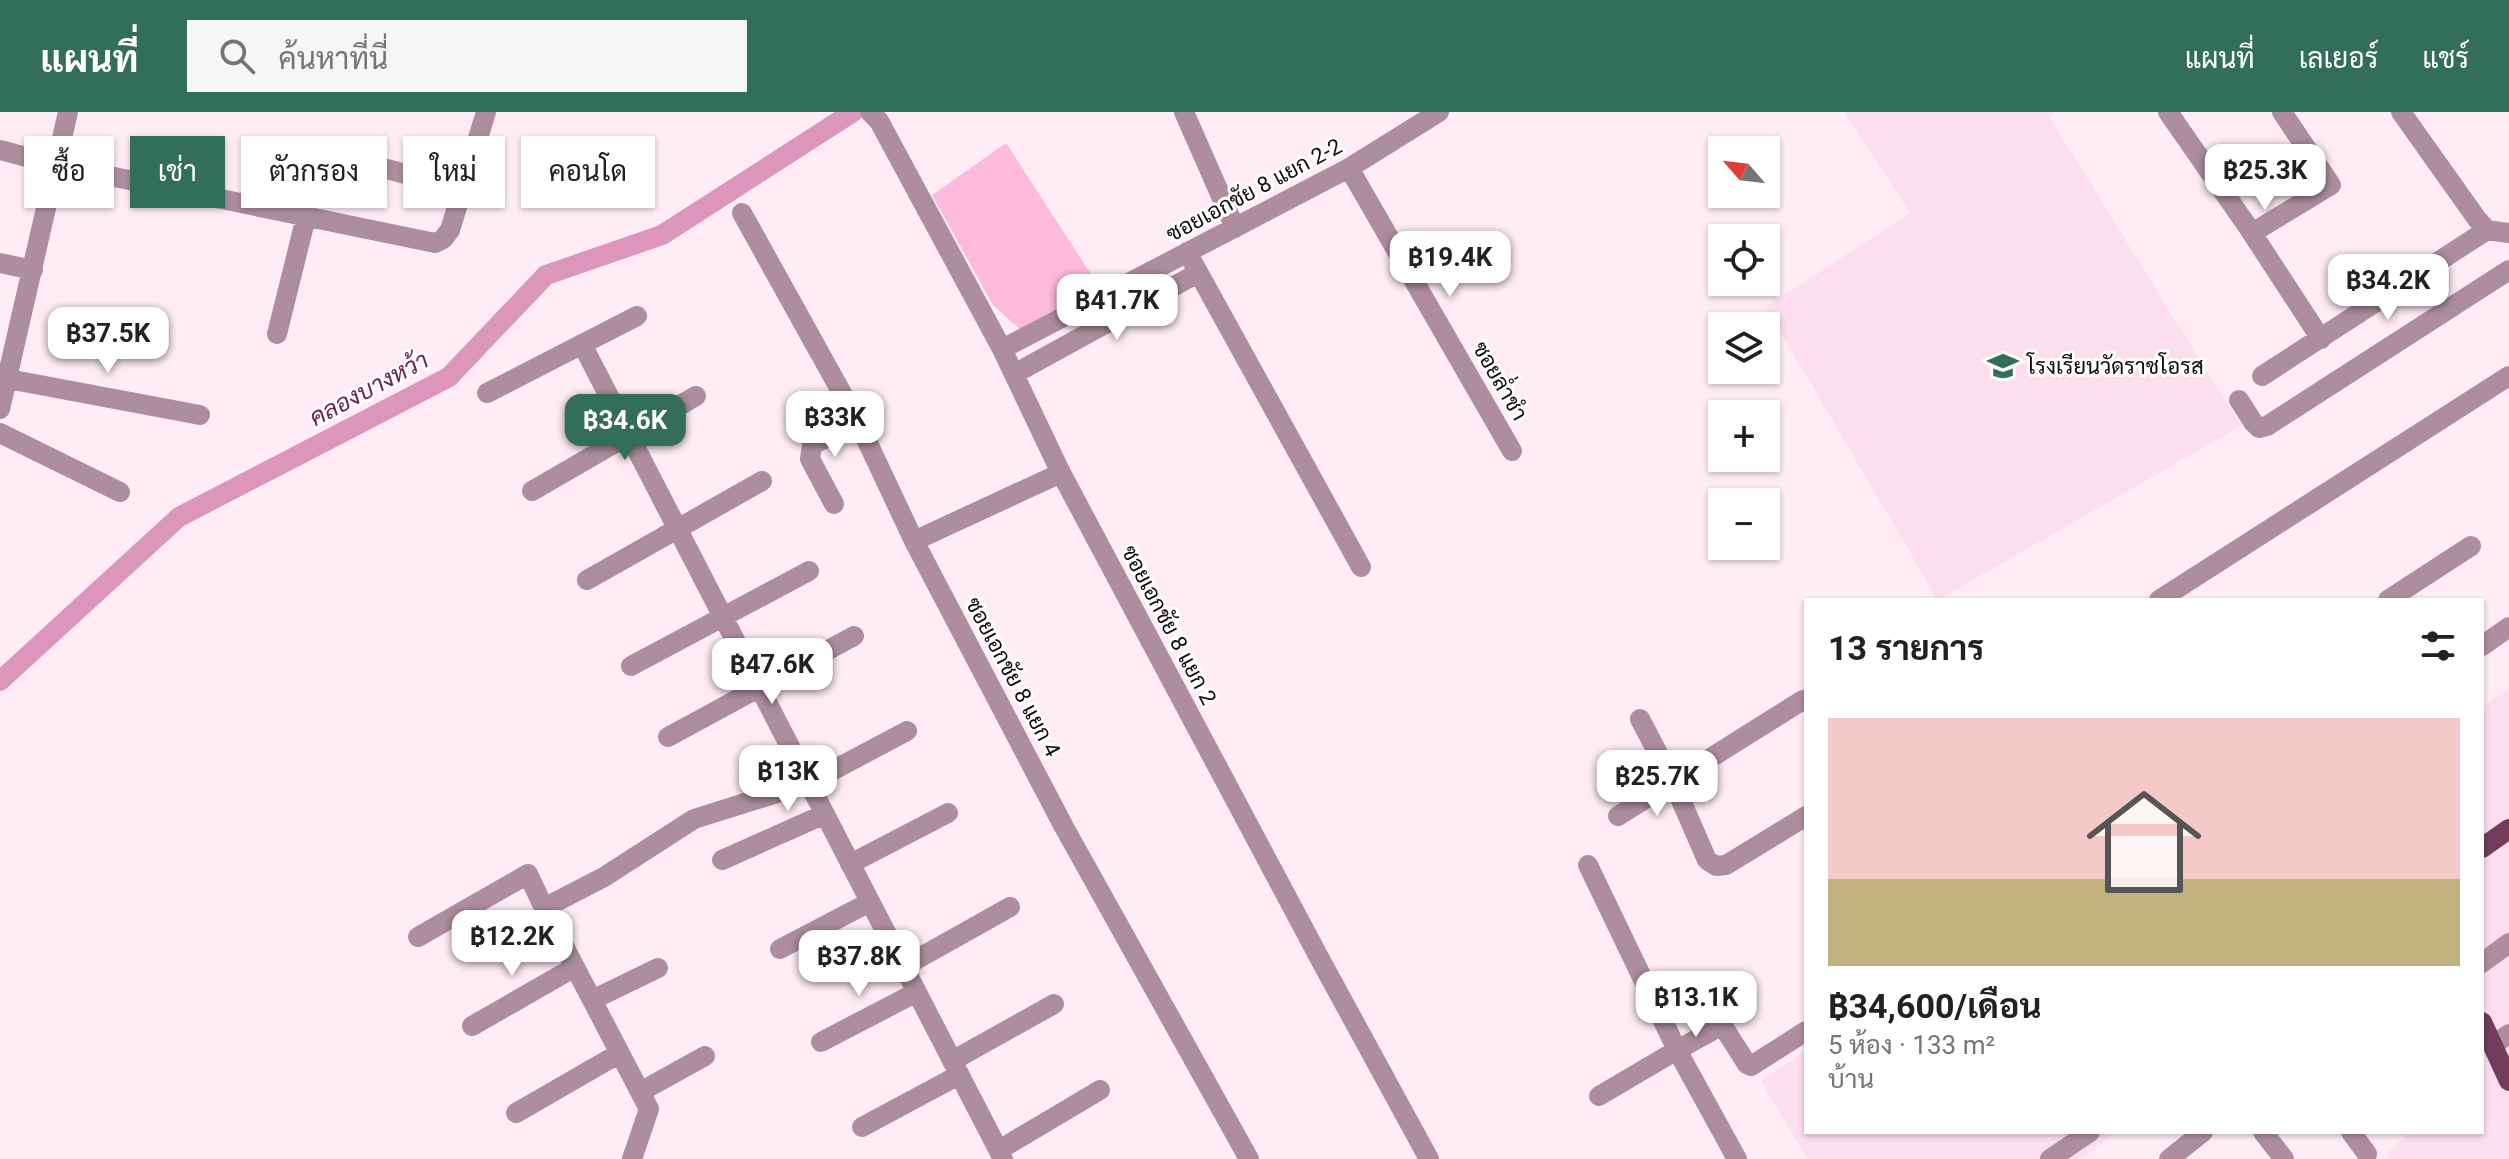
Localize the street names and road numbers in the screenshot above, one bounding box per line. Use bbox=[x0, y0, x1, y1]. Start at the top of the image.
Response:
street label: ซอยเอกชัย 8 แยก 2-2 bbox=[1162, 132, 1346, 247]
street label: ซอยล่ำชำ bbox=[1468, 334, 1538, 425]
street label: ซอยเอกชัย 8 แยก 2 bbox=[1117, 541, 1222, 709]
street label: ซอยเอกชัย 8 แยก 4 bbox=[961, 593, 1066, 761]

